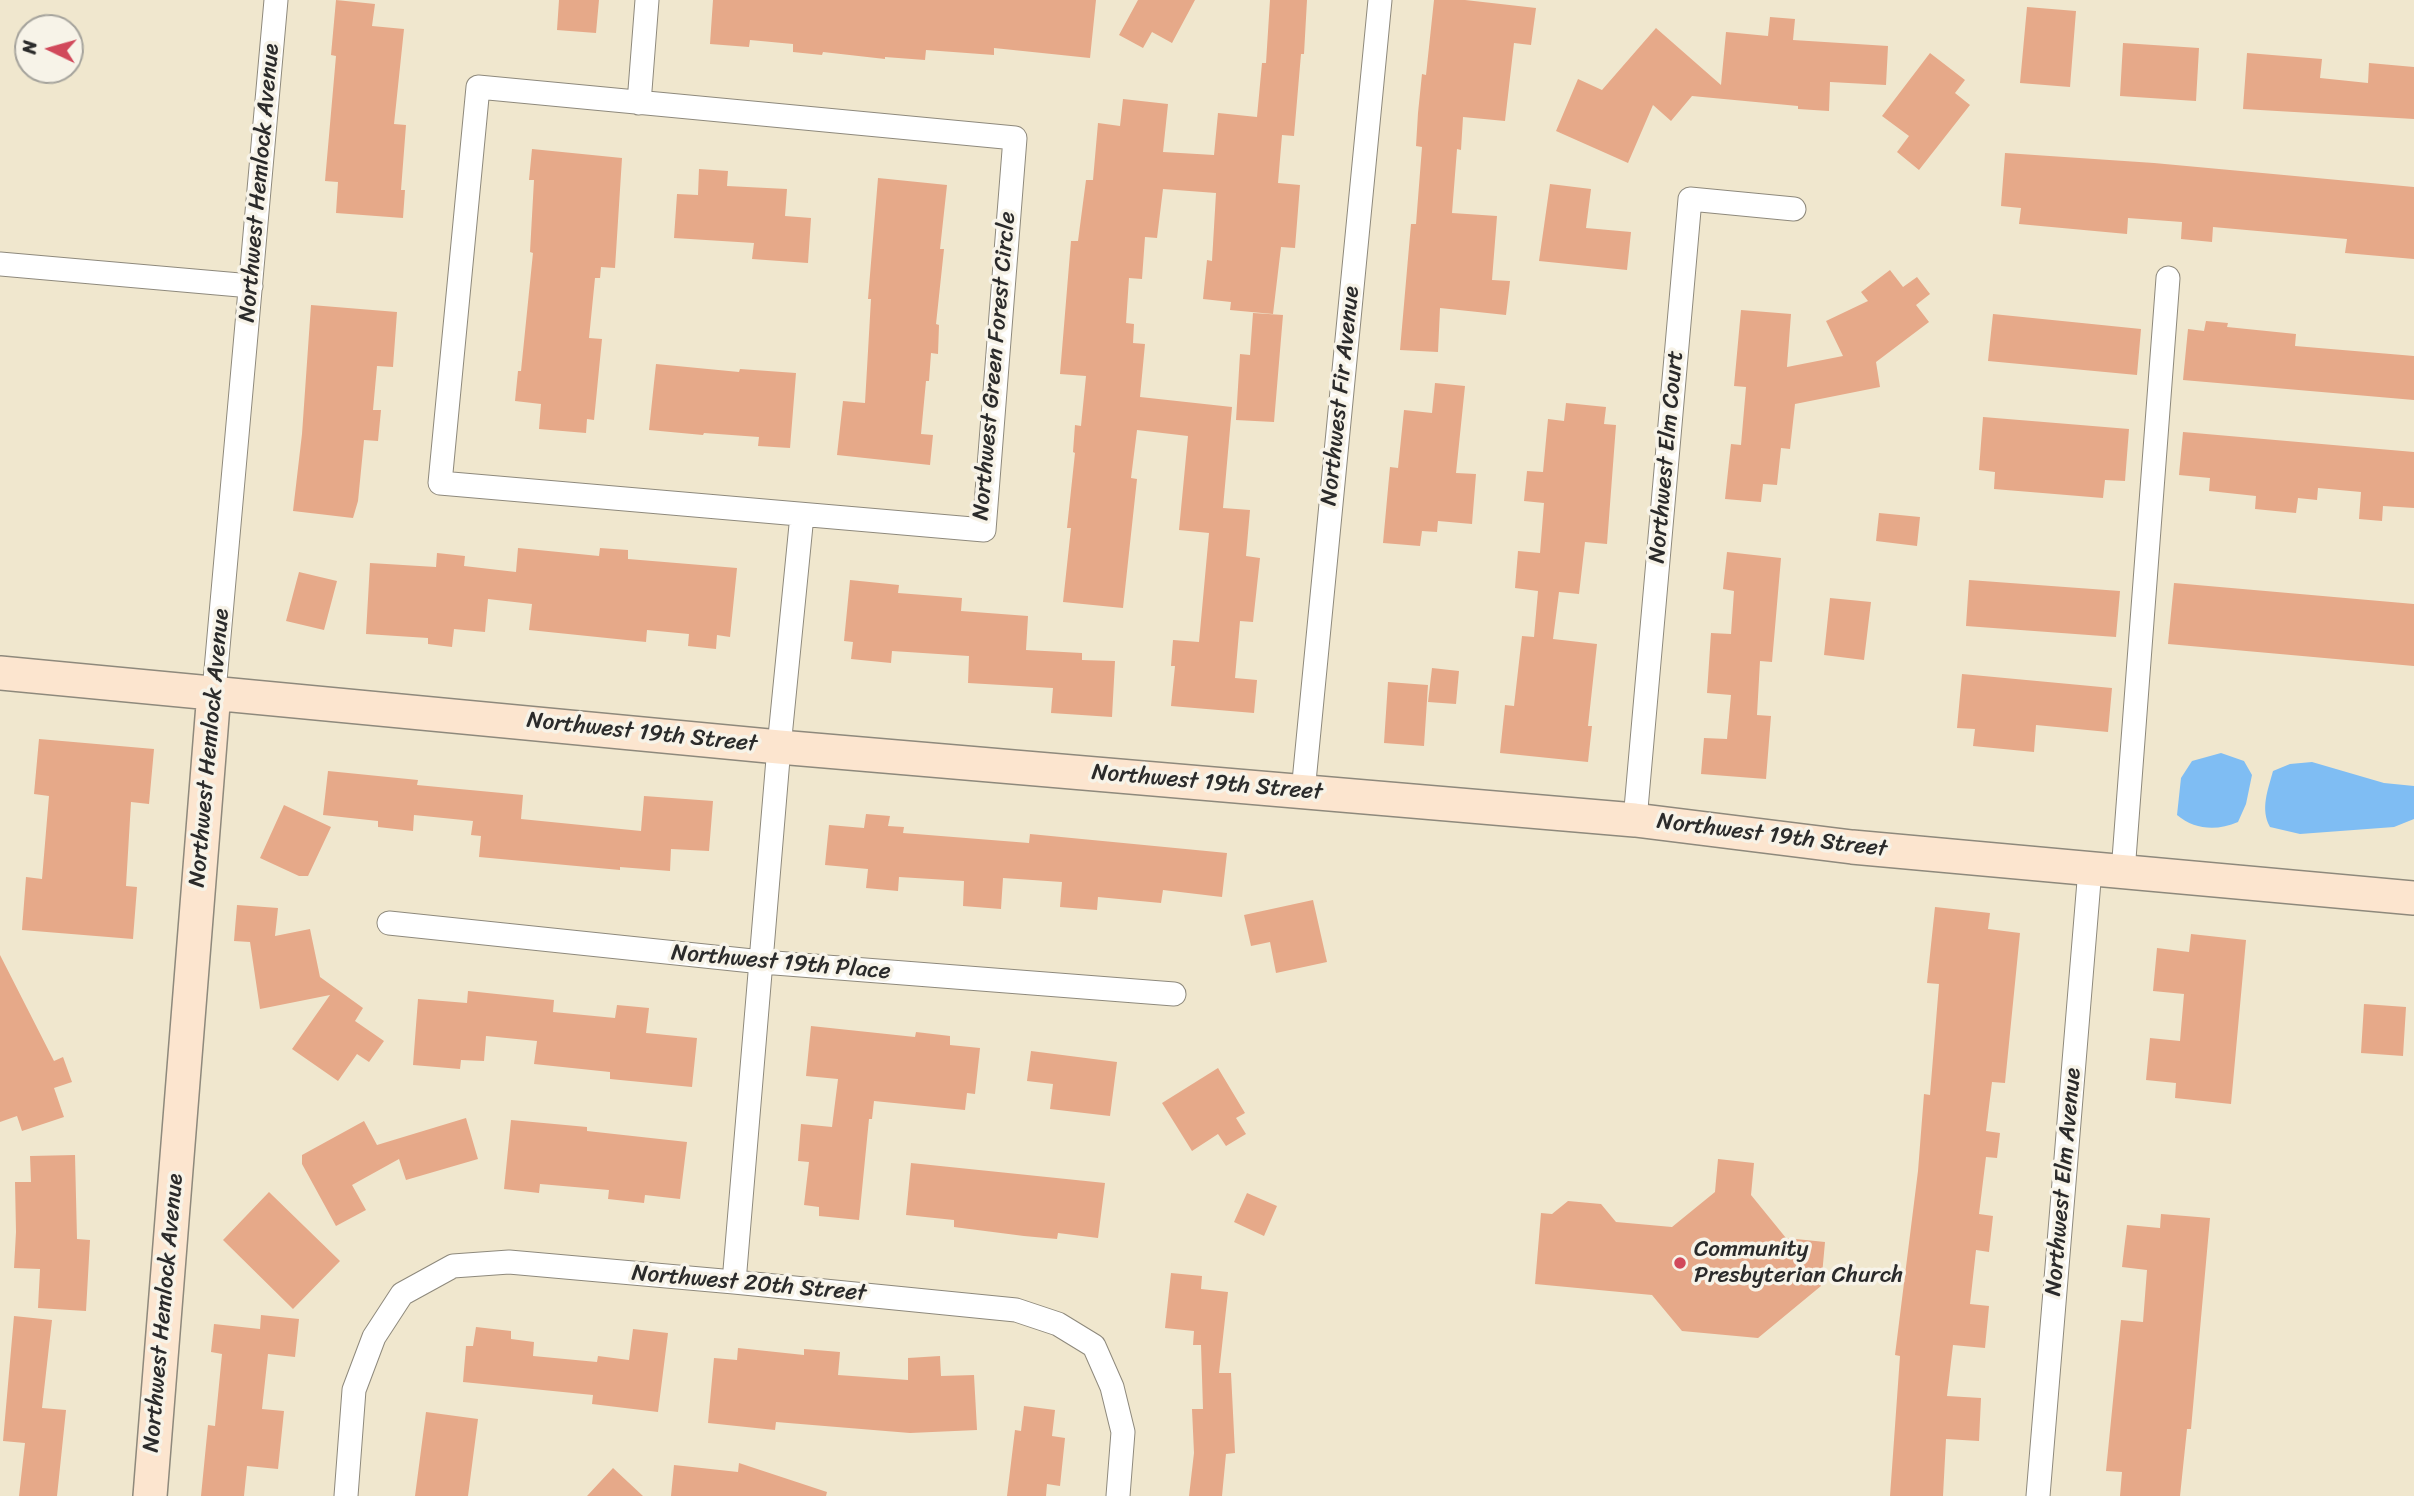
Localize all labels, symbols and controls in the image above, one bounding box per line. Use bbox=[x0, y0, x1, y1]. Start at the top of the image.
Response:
north arrow bbox=[14, 14, 84, 84]
text: N bbox=[13, 39, 47, 55]
street label: Northwest Hemlock Avenue bbox=[234, 42, 286, 324]
street label: Northwest Green Forest Circle bbox=[968, 211, 1022, 521]
street label: Northwest Fir Avenue bbox=[1316, 285, 1366, 507]
street label: Northwest Elm Court bbox=[1644, 349, 1690, 565]
street label: Northwest Hemlock Avenue bbox=[184, 607, 236, 889]
street label: Northwest 19th Street bbox=[525, 707, 759, 759]
street label: Northwest 19th Street bbox=[1090, 759, 1324, 807]
street label: Northwest 19th Street bbox=[1655, 808, 1889, 864]
street label: Northwest 19th Place bbox=[670, 940, 892, 986]
street label: Northwest Elm Avenue bbox=[2040, 1067, 2088, 1297]
street label: Northwest Hemlock Avenue bbox=[138, 1172, 190, 1454]
place label: Community Presbyterian Church bbox=[1694, 1236, 1903, 1290]
marker: Community Presbyterian Church bbox=[1672, 1255, 1688, 1271]
street label: Northwest 20th Street bbox=[631, 1260, 867, 1308]

